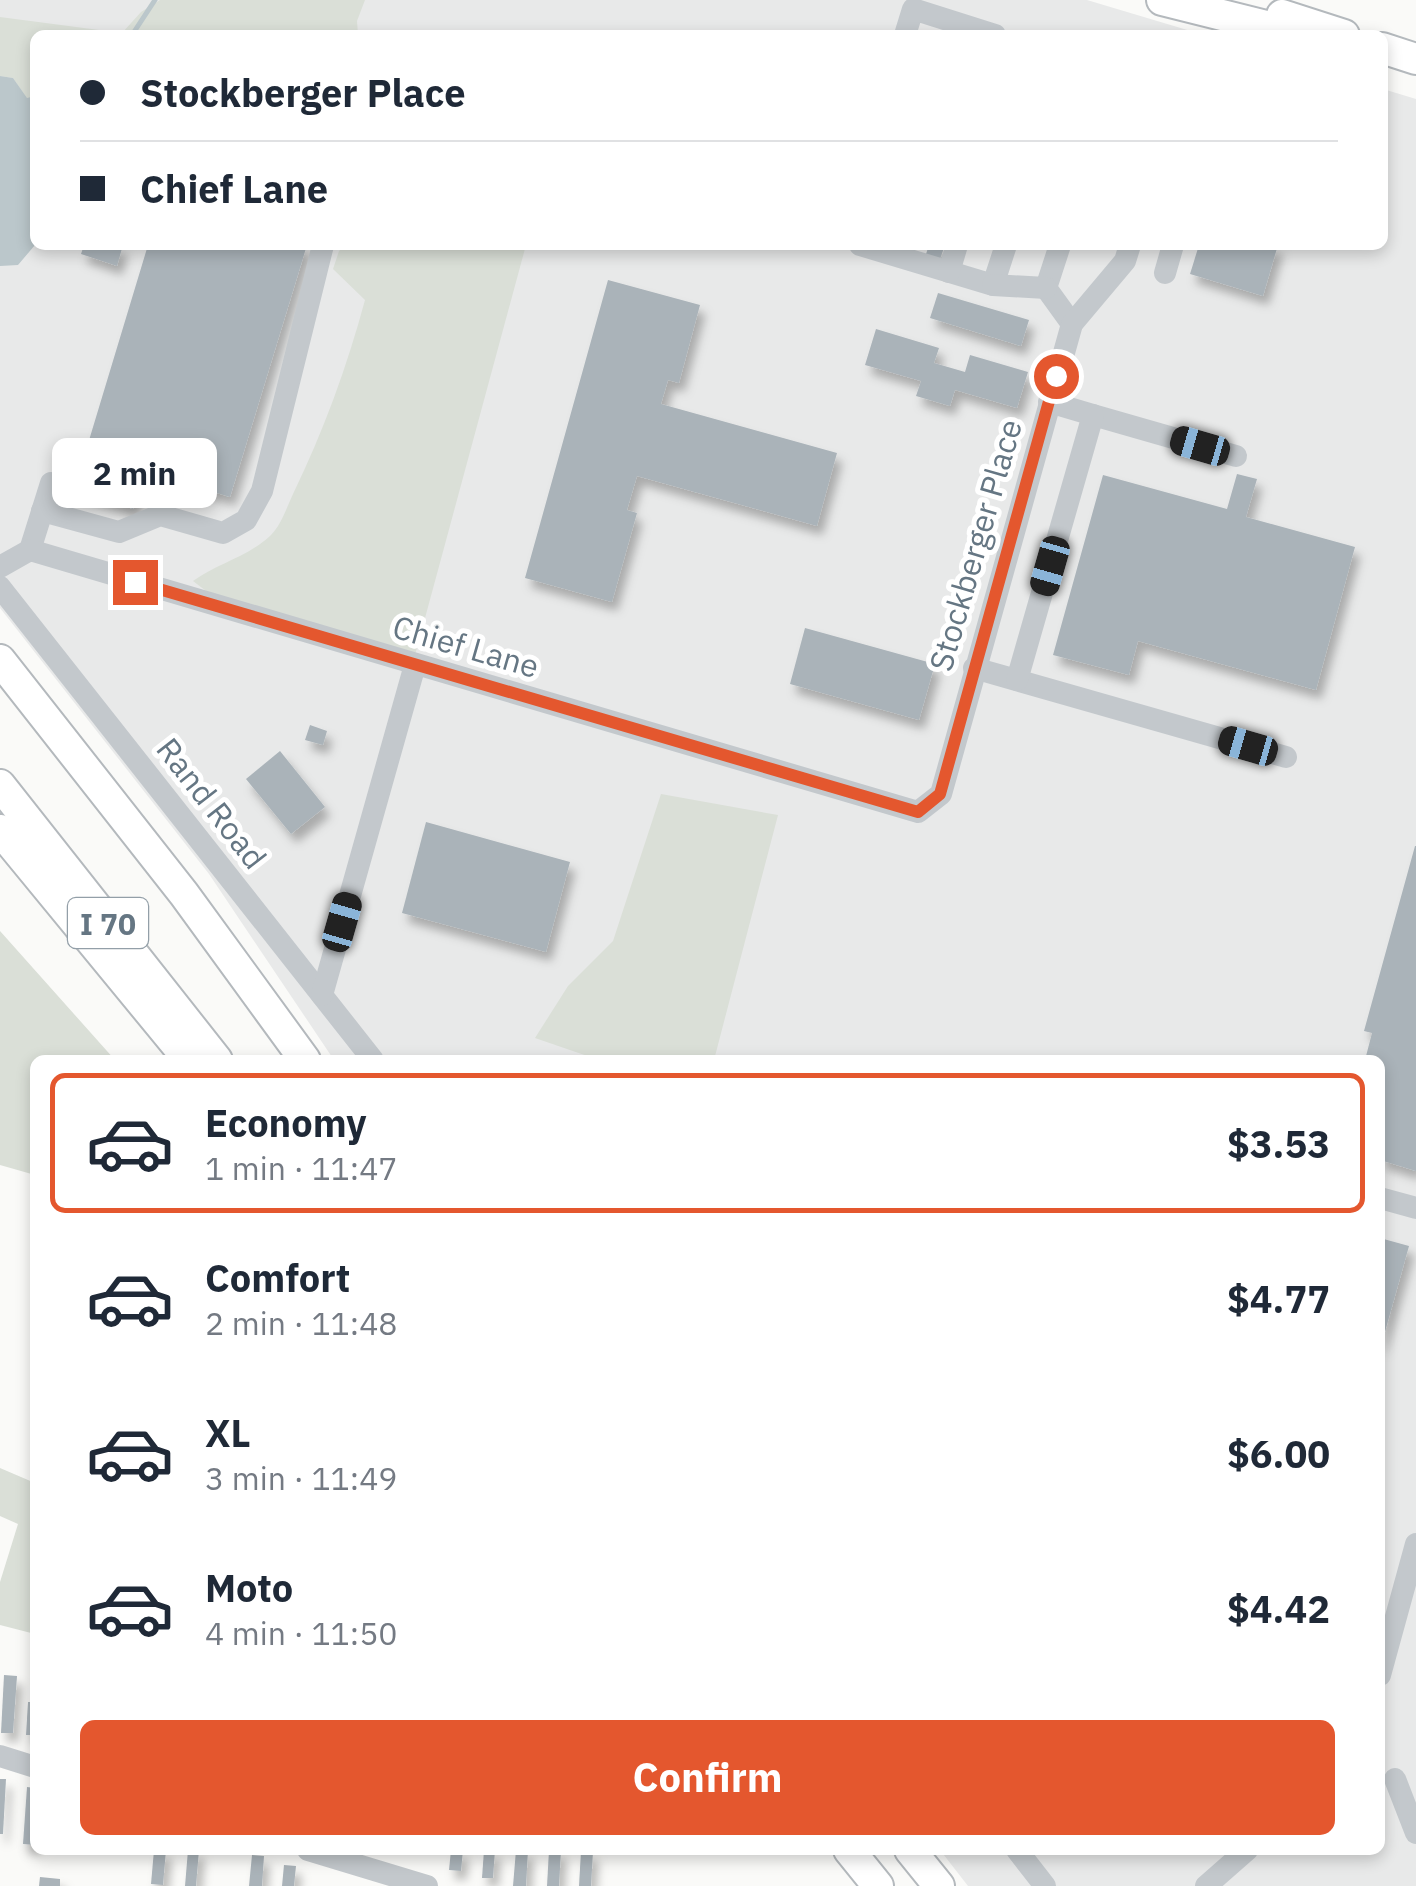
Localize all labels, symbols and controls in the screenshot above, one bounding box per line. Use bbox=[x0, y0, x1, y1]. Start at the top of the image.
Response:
text: Stockberger Place bbox=[140, 68, 466, 117]
text: Chief Lane bbox=[140, 164, 328, 213]
route start bbox=[1034, 354, 1079, 399]
street label: Stockberger Place bbox=[919, 414, 1031, 676]
car bbox=[1167, 423, 1233, 469]
callout: 2 min bbox=[52, 437, 218, 507]
text: 2 min bbox=[93, 452, 176, 494]
car bbox=[1027, 533, 1073, 599]
route end bbox=[113, 560, 158, 605]
street label: Chief Lane bbox=[388, 605, 544, 687]
car bbox=[1215, 723, 1281, 769]
street label: Rand Road bbox=[148, 729, 276, 877]
car bbox=[319, 889, 365, 955]
road number: I 70 bbox=[68, 898, 148, 948]
icon: car bbox=[85, 1098, 175, 1188]
text: Economy bbox=[205, 1098, 367, 1147]
text: $3.53 bbox=[1227, 1119, 1330, 1168]
text: 1 min · 11:47 bbox=[205, 1147, 398, 1189]
icon: car bbox=[85, 1253, 175, 1343]
text: Comfort bbox=[205, 1253, 350, 1302]
text: $4.77 bbox=[1227, 1274, 1330, 1323]
text: 2 min · 11:48 bbox=[205, 1302, 398, 1344]
icon: car bbox=[85, 1408, 175, 1498]
text: XL bbox=[205, 1408, 251, 1457]
text: $6.00 bbox=[1227, 1429, 1330, 1478]
text: 3 min · 11:49 bbox=[205, 1457, 398, 1499]
icon: car bbox=[85, 1563, 175, 1653]
text: Moto bbox=[205, 1563, 293, 1612]
text: $4.42 bbox=[1227, 1584, 1330, 1633]
text: 4 min · 11:50 bbox=[205, 1612, 398, 1654]
button: Confirm bbox=[80, 1720, 1335, 1835]

